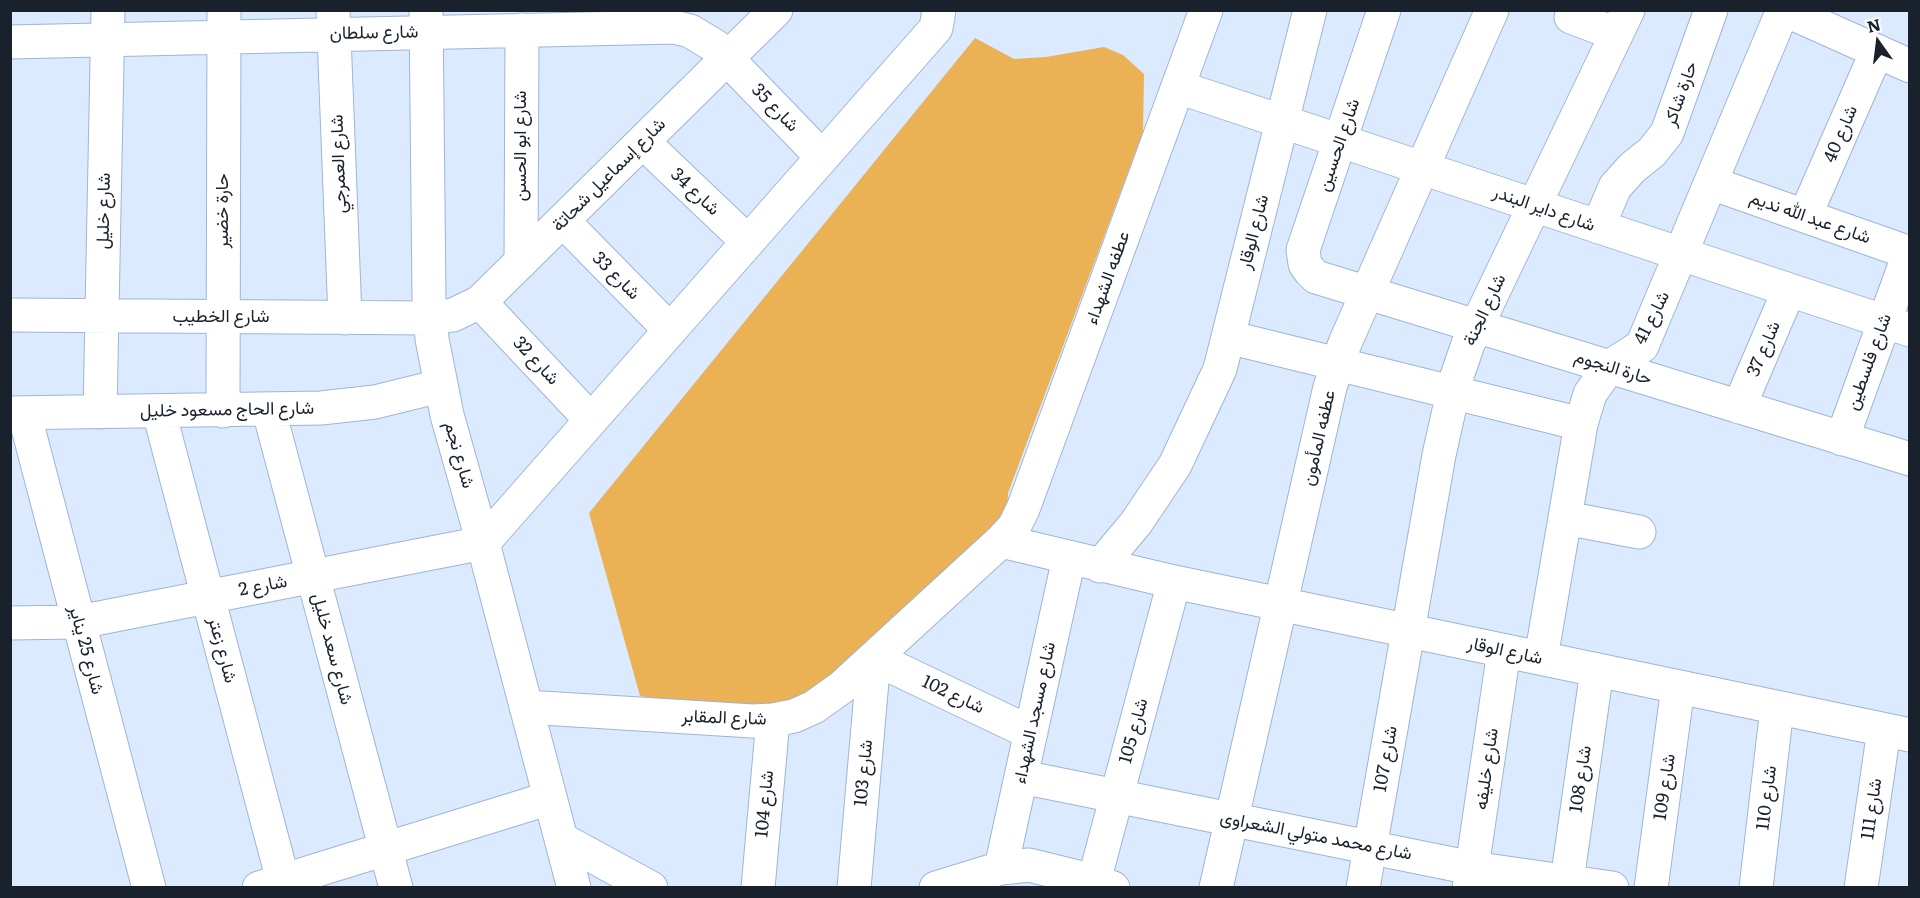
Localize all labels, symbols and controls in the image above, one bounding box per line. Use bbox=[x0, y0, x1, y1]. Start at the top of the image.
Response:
text: N bbox=[1864, 11, 1883, 38]
north arrow bbox=[1848, 12, 1908, 72]
street label: شارع سلطان bbox=[329, 21, 419, 45]
street label: حارة شاكر bbox=[1659, 59, 1703, 129]
street label: شارع 35 bbox=[747, 79, 803, 137]
street label: شارع ابو الحسن bbox=[510, 91, 532, 201]
street label: شارع الحسين bbox=[1313, 96, 1365, 194]
street label: شارع 40 bbox=[1819, 102, 1863, 166]
street label: شارع العمرجي bbox=[326, 114, 352, 214]
street label: شارع إسماعيل شحاتة bbox=[548, 114, 670, 236]
street label: شارع 34 bbox=[666, 164, 724, 220]
street label: شارع خليل bbox=[93, 172, 115, 250]
street label: حارة خضير bbox=[212, 173, 234, 249]
street label: شارع داير البندر bbox=[1490, 181, 1598, 237]
street label: شارع عبد الله نديم bbox=[1747, 187, 1873, 249]
street label: شارع الوقار bbox=[1234, 192, 1274, 272]
street label: عطفه الشهداء bbox=[1081, 228, 1135, 328]
street label: شارع 33 bbox=[588, 248, 644, 304]
street label: شارع الجنة bbox=[1459, 271, 1511, 349]
street label: شارع 41 bbox=[1629, 288, 1675, 348]
street label: شارع الخطيب bbox=[173, 306, 269, 328]
street label: شارع فلسطين bbox=[1842, 311, 1896, 413]
street label: شارع 37 bbox=[1743, 318, 1785, 380]
street label: شارع 32 bbox=[508, 332, 564, 390]
street label: حارة النجوم bbox=[1572, 346, 1654, 390]
street label: عطفه المأمون bbox=[1297, 388, 1341, 488]
street label: شارع الحاج مسعود خليل bbox=[140, 398, 314, 422]
street label: شارع نجم bbox=[439, 419, 479, 491]
street label: شارع 2 bbox=[237, 571, 289, 601]
street label: شارع سعد خليل bbox=[307, 591, 357, 707]
street label: شارع 25 يناير bbox=[64, 603, 108, 697]
street label: شارع زعتر bbox=[203, 615, 241, 685]
street label: شارع الوقار bbox=[1465, 633, 1545, 669]
street label: شارع مسجد الشهداء bbox=[1009, 640, 1061, 786]
street label: شارع 102 bbox=[918, 671, 988, 719]
street label: شارع 105 bbox=[1115, 696, 1153, 766]
street label: شارع المقابر bbox=[681, 706, 767, 730]
street label: شارع 107 bbox=[1370, 724, 1402, 794]
street label: شارع خليفه bbox=[1471, 727, 1503, 811]
street label: شارع 103 bbox=[850, 739, 878, 807]
street label: شارع 108 bbox=[1566, 744, 1596, 814]
street label: شارع 109 bbox=[1650, 752, 1680, 822]
street label: شارع 110 bbox=[1752, 764, 1782, 832]
street label: شارع 104 bbox=[751, 769, 779, 839]
street label: شارع 111 bbox=[1857, 777, 1887, 841]
street label: شارع محمد متولي الشعراوى bbox=[1218, 807, 1414, 865]

